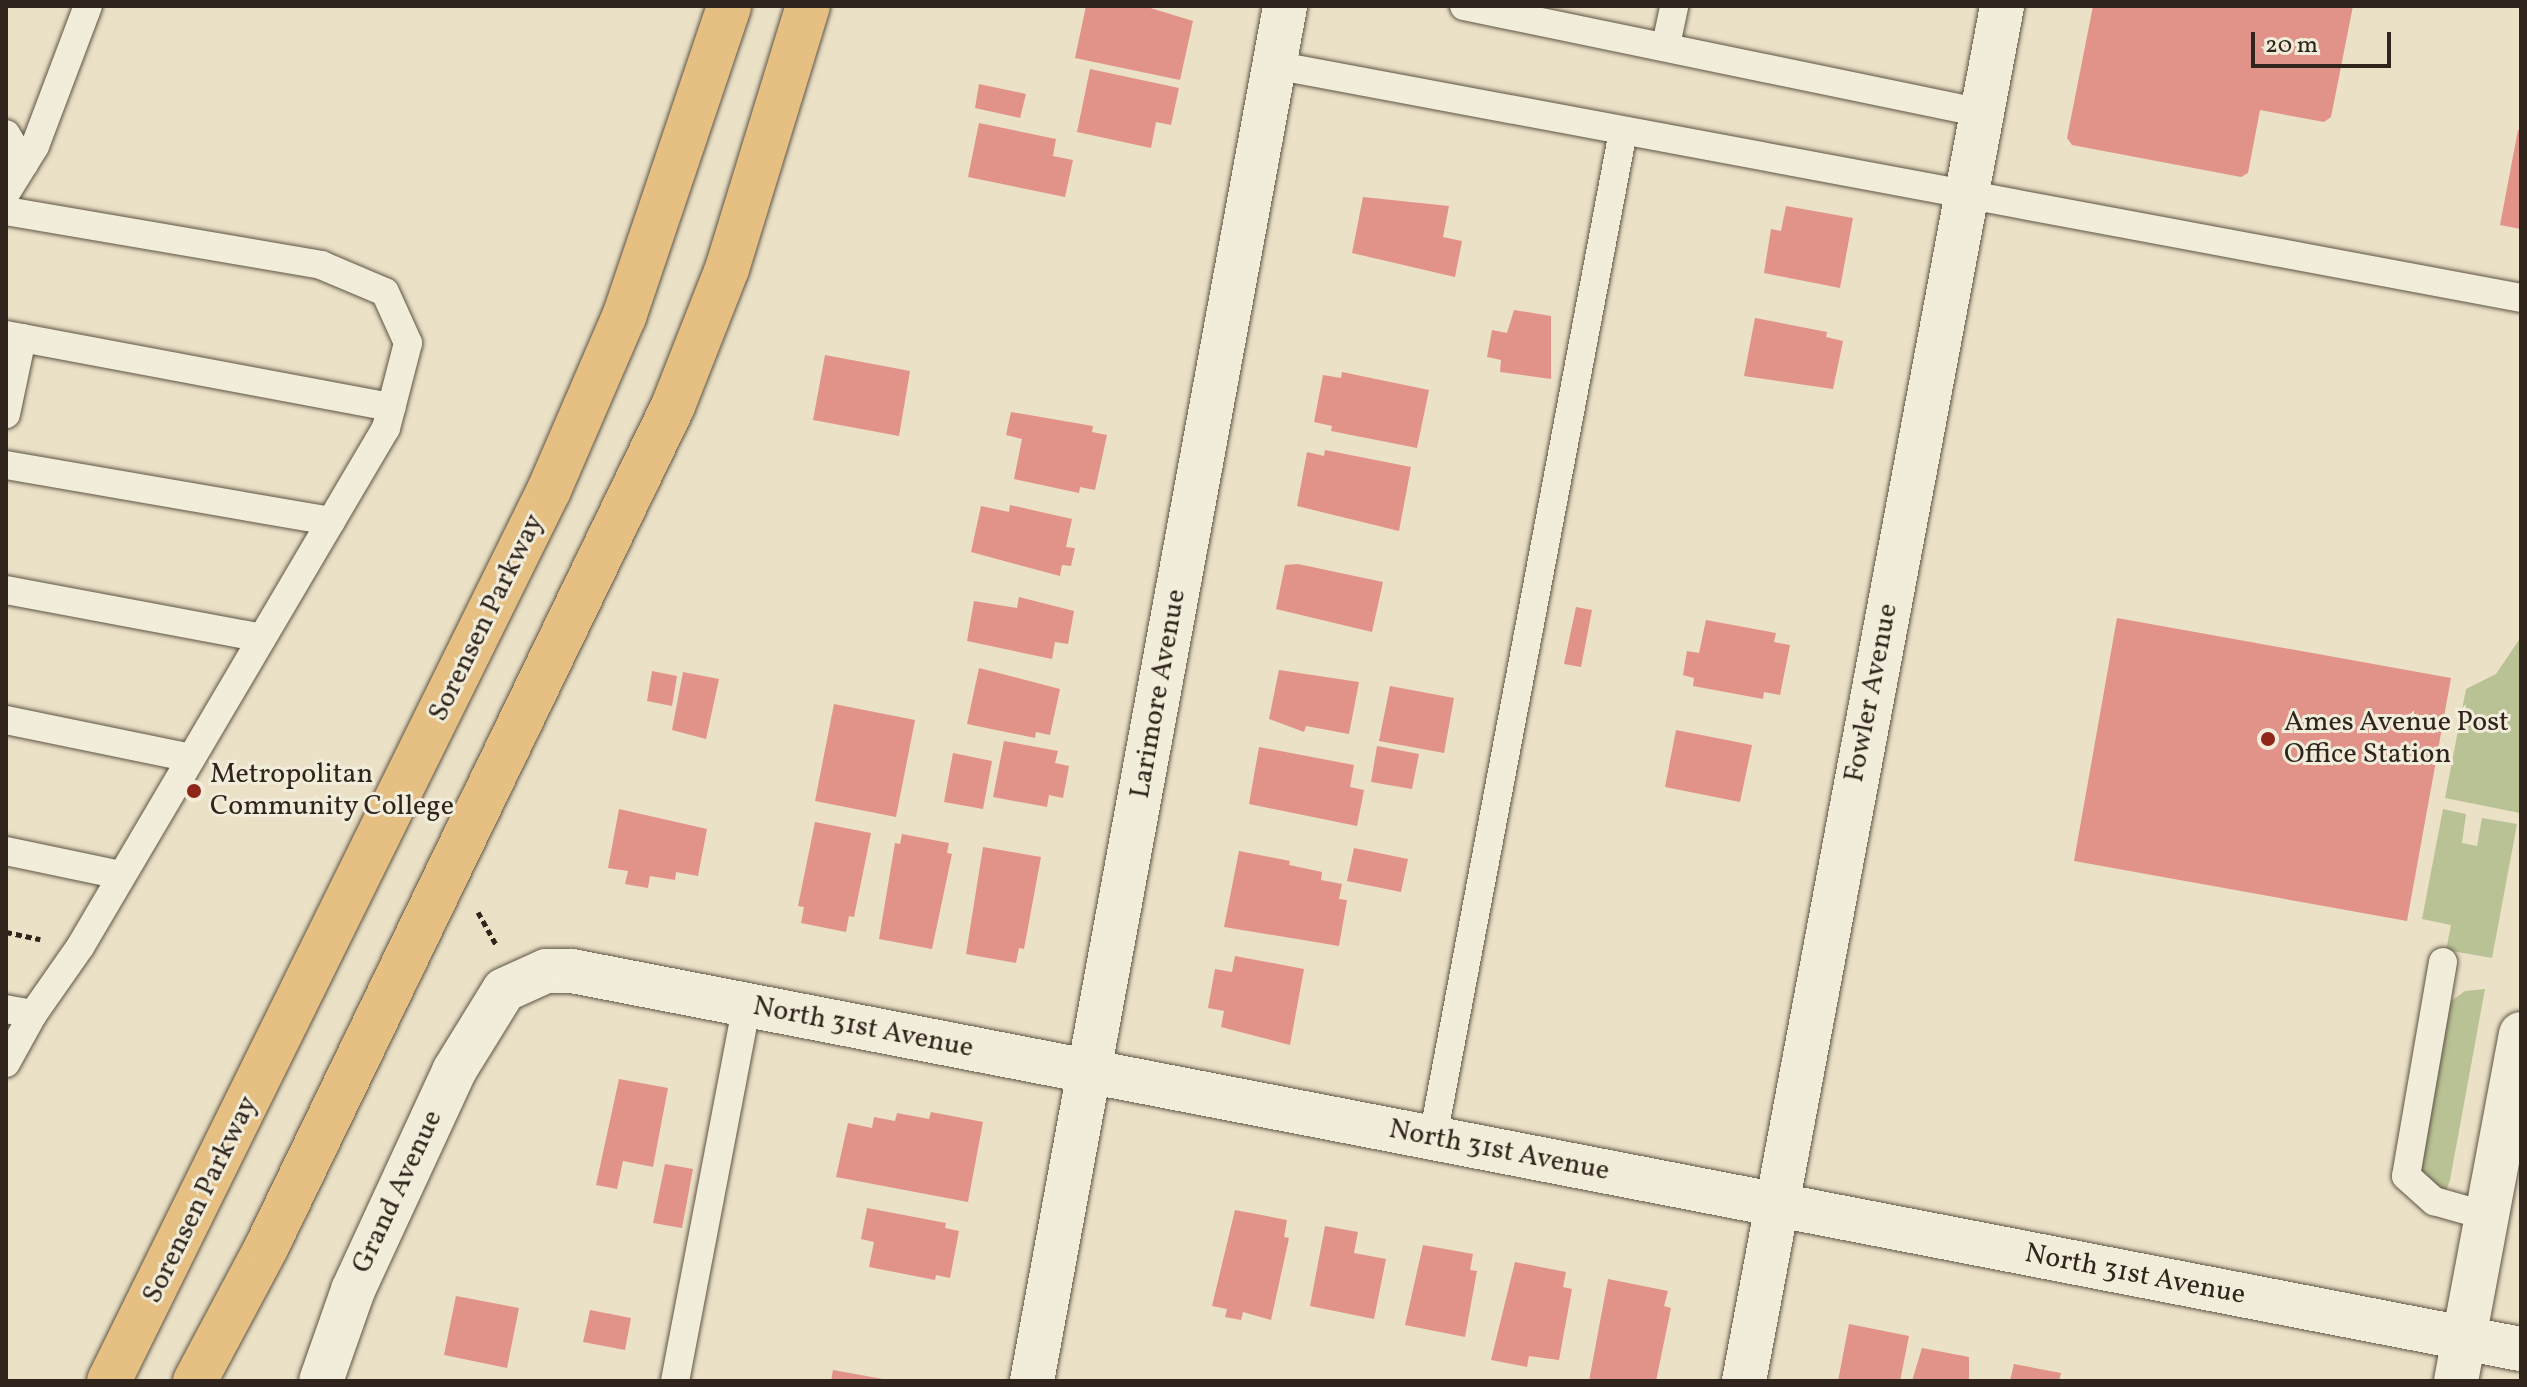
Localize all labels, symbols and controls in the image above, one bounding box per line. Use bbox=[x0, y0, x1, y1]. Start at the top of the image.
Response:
scale bar bbox=[2255, 16, 2395, 66]
text: 20 m bbox=[2265, 29, 2318, 63]
street label: Sorensen Parkway bbox=[422, 509, 552, 727]
street label: Larimore Avenue bbox=[1124, 587, 1194, 801]
street label: Fowler Avenue bbox=[1838, 601, 1906, 785]
place label: Ames Avenue Post Office Station bbox=[2284, 706, 2509, 772]
marker: Ames Avenue Post Office Station bbox=[2259, 730, 2277, 748]
place label: Metropolitan Community College bbox=[210, 758, 455, 824]
marker: Metropolitan Community College bbox=[185, 782, 203, 800]
street label: North 31st Avenue bbox=[750, 990, 976, 1066]
street label: Sorensen Parkway bbox=[136, 1091, 266, 1309]
street label: Grand Avenue bbox=[346, 1105, 450, 1279]
street label: North 31st Avenue bbox=[1386, 1113, 1612, 1189]
street label: North 31st Avenue bbox=[2022, 1237, 2248, 1313]

